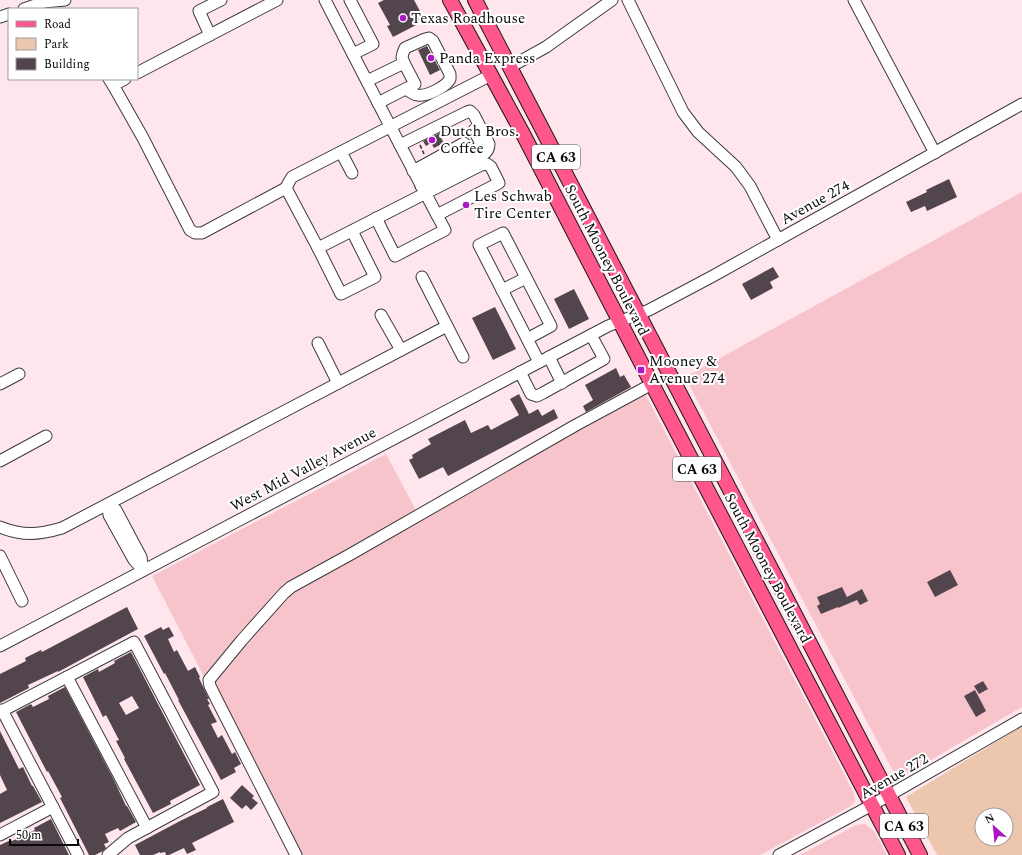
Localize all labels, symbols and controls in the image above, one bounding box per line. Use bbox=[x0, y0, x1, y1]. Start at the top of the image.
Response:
place label: Texas Roadhouse bbox=[411, 7, 525, 30]
legend bbox=[8, 8, 138, 80]
marker: Texas Roadhouse bbox=[398, 13, 408, 23]
text: Road bbox=[44, 15, 71, 34]
text: Park bbox=[44, 35, 69, 54]
place label: Panda Express bbox=[439, 47, 536, 70]
marker: Panda Express bbox=[426, 53, 436, 63]
text: Building bbox=[44, 55, 90, 74]
place label: Dutch Bros. Coffee bbox=[440, 120, 519, 160]
marker: Dutch Bros. Coffee bbox=[427, 135, 437, 145]
road number: CA 63 bbox=[532, 145, 580, 169]
street label: Avenue 274 bbox=[777, 174, 854, 231]
street label: South Mooney Boulevard bbox=[558, 180, 655, 340]
place label: Les Schwab Tire Center bbox=[474, 185, 552, 225]
marker: Les Schwab Tire Center bbox=[461, 200, 471, 210]
place label: Mooney & Avenue 274 bbox=[649, 350, 725, 390]
marker: Mooney & Avenue 274 bbox=[636, 365, 646, 375]
street label: West Mid Valley Avenue bbox=[226, 421, 380, 518]
road number: CA 63 bbox=[673, 457, 721, 481]
street label: South Mooney Boulevard bbox=[718, 489, 817, 647]
street label: Avenue 272 bbox=[856, 748, 933, 805]
north arrow bbox=[974, 807, 1014, 847]
text: N bbox=[982, 809, 998, 828]
road number: CA 63 bbox=[880, 814, 928, 838]
scale bar bbox=[10, 821, 78, 847]
text: 50 m bbox=[16, 826, 41, 845]

